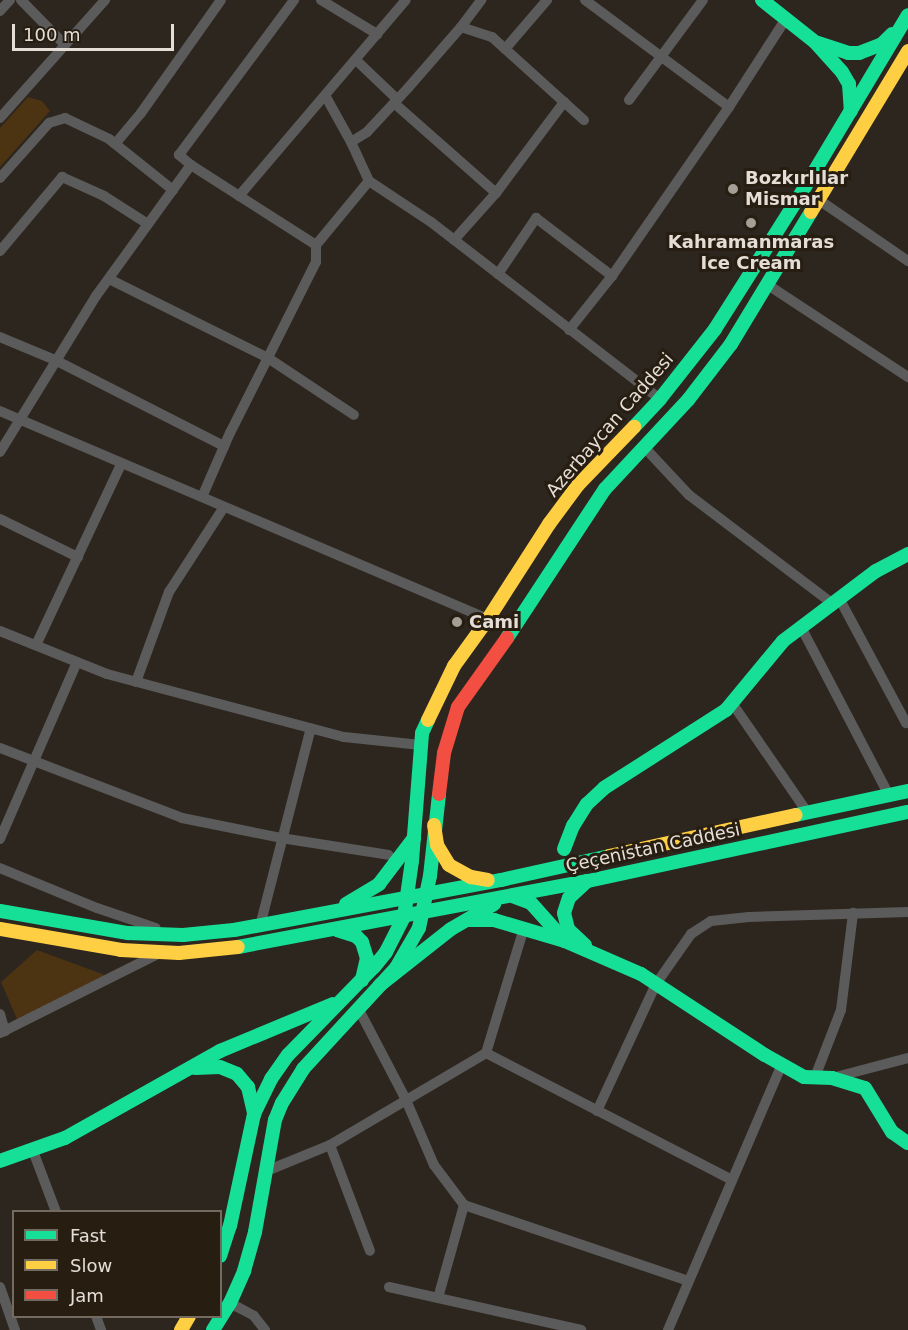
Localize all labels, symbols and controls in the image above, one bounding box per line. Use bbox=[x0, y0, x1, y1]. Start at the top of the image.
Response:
scale bar bbox=[15, 12, 177, 50]
text: 100 m bbox=[23, 24, 81, 45]
place label: Bozkırlılar Mismar bbox=[745, 168, 848, 210]
marker: Bozkırlılar Mismar bbox=[726, 182, 740, 196]
marker: Kahramanmaras Ice Cream bbox=[744, 216, 758, 230]
place label: Kahramanmaras Ice Cream bbox=[668, 232, 834, 274]
street label: Azerbaycan Caddesi bbox=[542, 349, 678, 501]
place label: Cami bbox=[469, 611, 519, 633]
marker: Cami bbox=[450, 615, 464, 629]
street label: Çeçenistan Caddesi bbox=[564, 819, 742, 877]
legend bbox=[12, 1210, 222, 1318]
text: Fast bbox=[70, 1225, 106, 1246]
text: Slow bbox=[70, 1255, 112, 1276]
text: Jam bbox=[70, 1285, 104, 1306]

